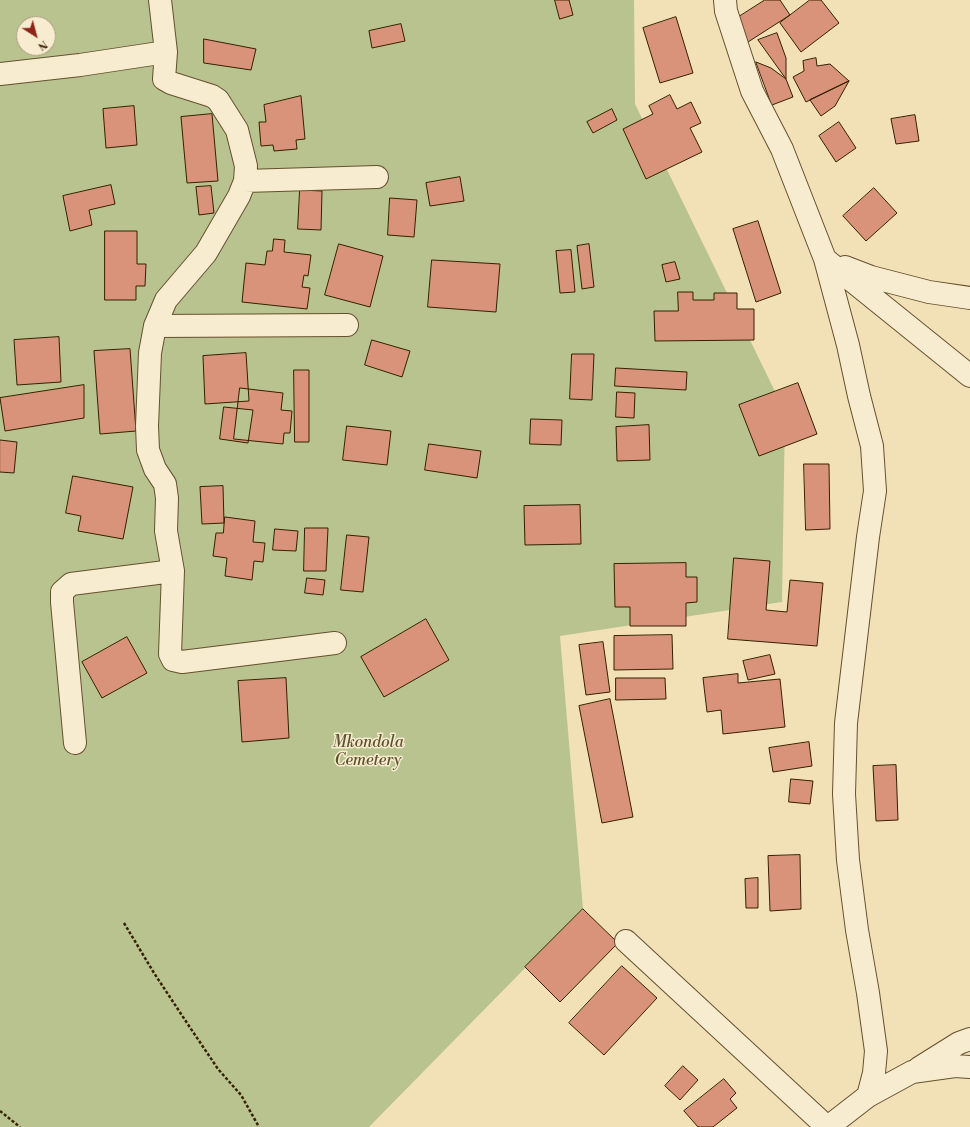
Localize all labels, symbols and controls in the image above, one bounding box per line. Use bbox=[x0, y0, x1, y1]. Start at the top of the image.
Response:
north arrow bbox=[16, 16, 56, 56]
text: N bbox=[35, 37, 50, 53]
park label: Mkondola Cemetery bbox=[332, 733, 404, 771]

